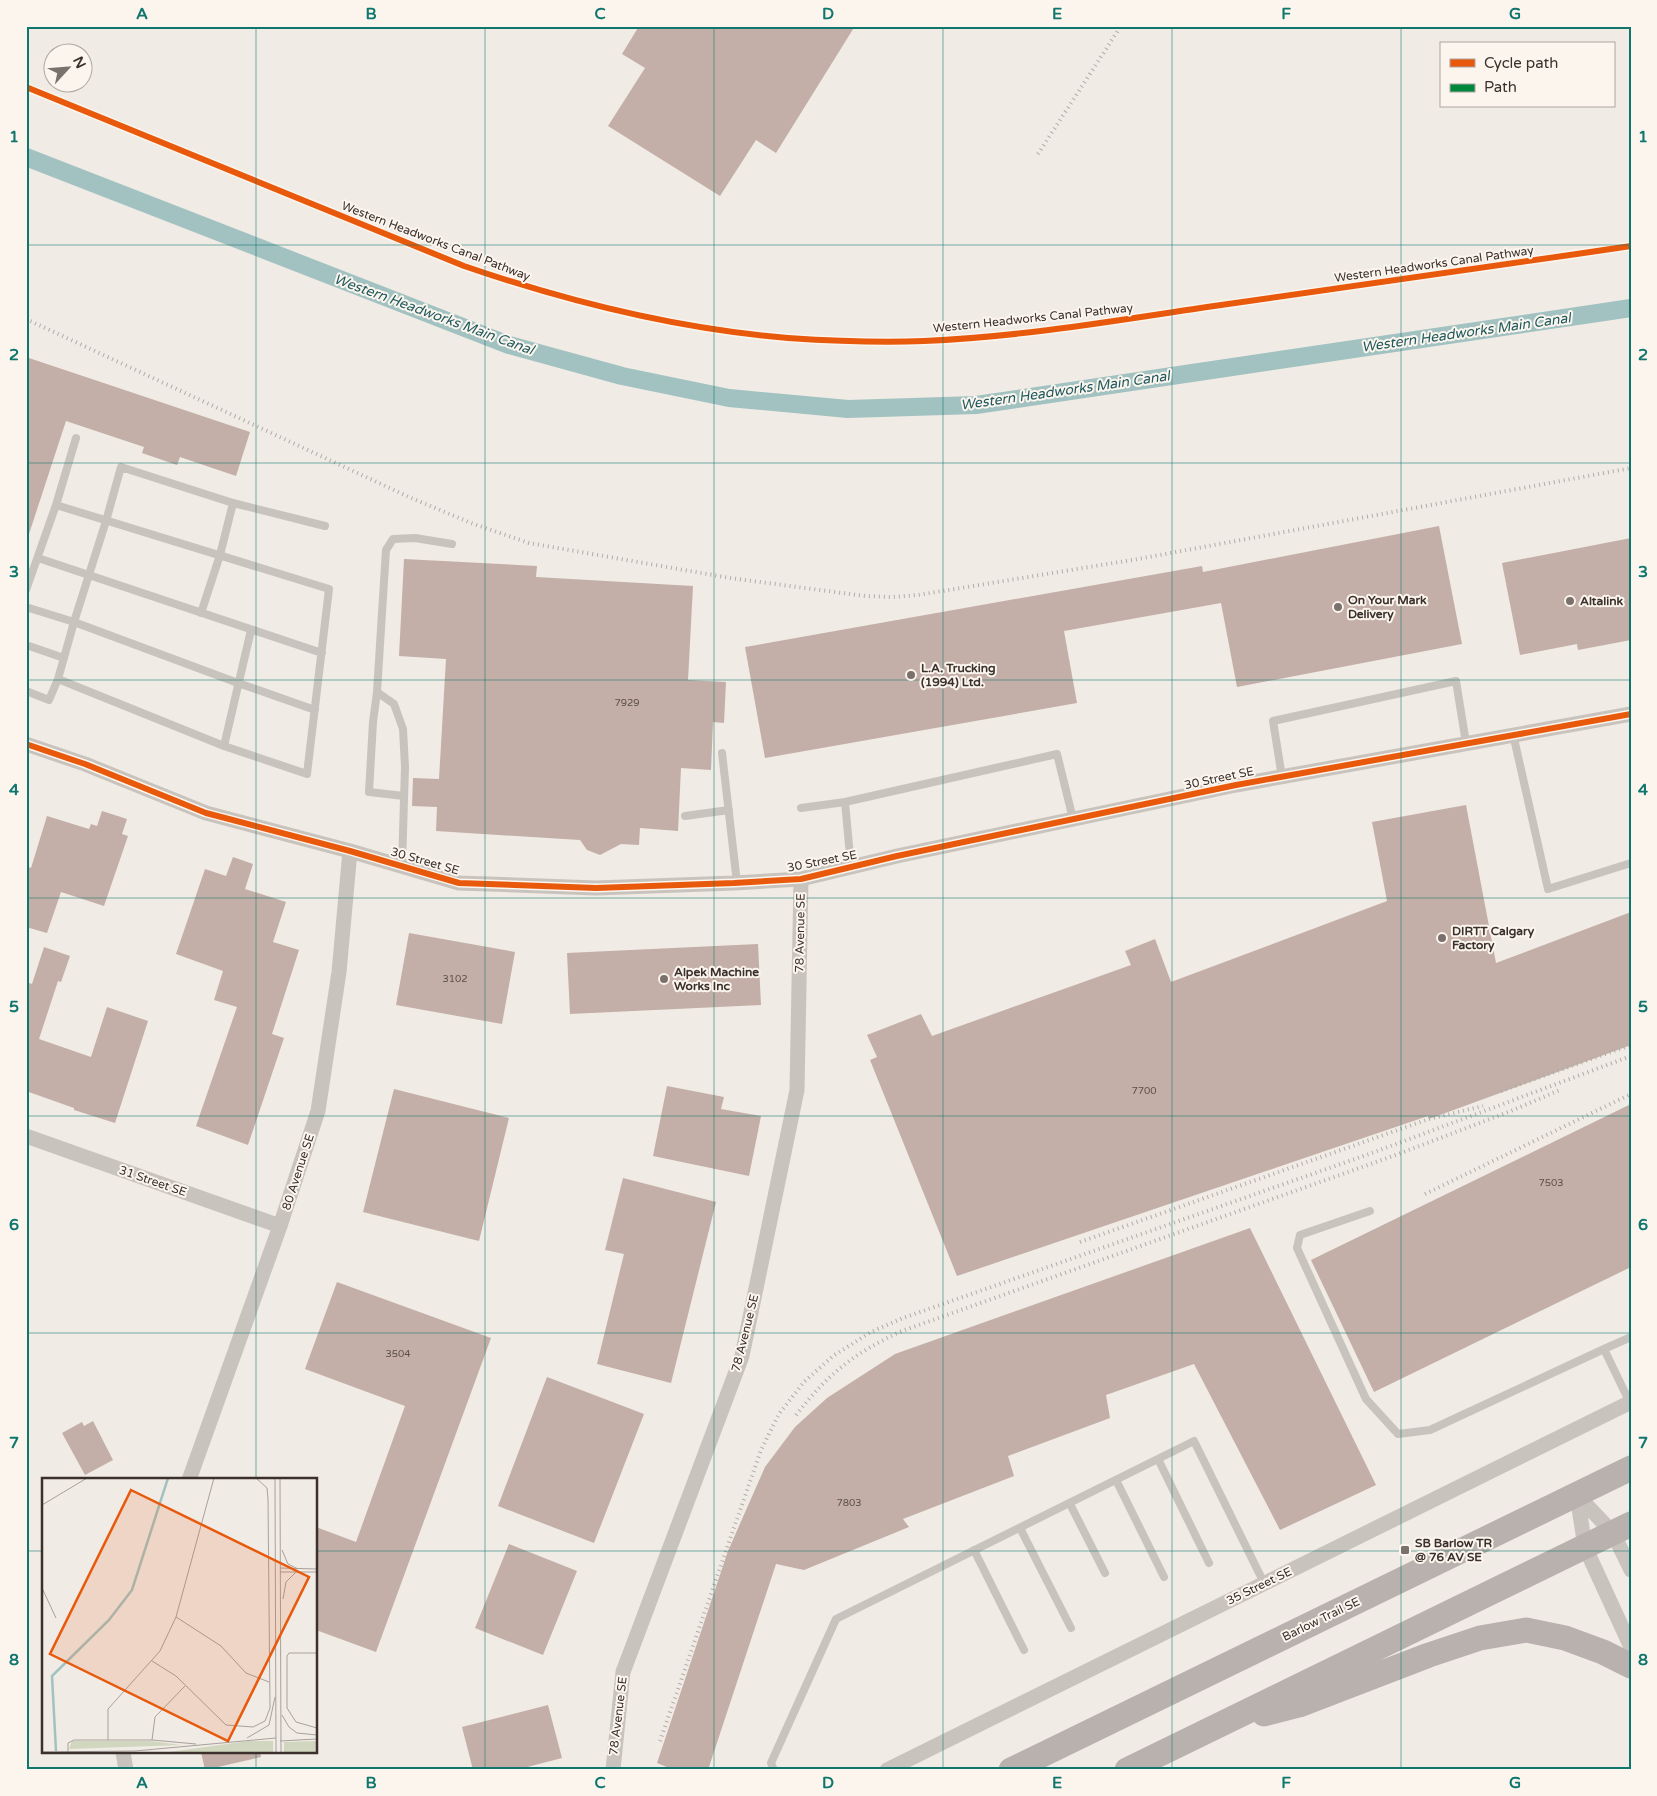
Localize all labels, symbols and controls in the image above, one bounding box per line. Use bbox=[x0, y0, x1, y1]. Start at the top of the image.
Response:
text: A bbox=[136, 4, 148, 24]
text: B bbox=[365, 4, 377, 24]
text: C bbox=[594, 4, 606, 24]
text: D bbox=[822, 4, 834, 24]
text: E bbox=[1052, 4, 1062, 24]
text: F bbox=[1281, 4, 1291, 24]
text: G bbox=[1509, 4, 1521, 24]
north arrow bbox=[42, 42, 92, 92]
legend bbox=[1440, 42, 1614, 108]
text: N bbox=[69, 54, 89, 71]
text: Cycle path bbox=[1484, 54, 1558, 72]
text: Path bbox=[1484, 78, 1517, 96]
text: 1 bbox=[9, 127, 19, 147]
text: 1 bbox=[1638, 127, 1648, 147]
street label: Western Headworks Canal Pathway bbox=[340, 198, 533, 284]
street label: Western Headworks Canal Pathway bbox=[1334, 243, 1535, 285]
water label: Western Headworks Main Canal bbox=[332, 270, 537, 359]
street label: Western Headworks Canal Pathway bbox=[932, 300, 1134, 335]
water label: Western Headworks Main Canal bbox=[1360, 309, 1573, 356]
text: 2 bbox=[9, 345, 19, 365]
text: 2 bbox=[1638, 345, 1648, 365]
water label: Western Headworks Main Canal bbox=[959, 367, 1172, 414]
text: 3 bbox=[9, 562, 19, 582]
text: 3 bbox=[1638, 562, 1648, 582]
place label: On Your Mark Delivery bbox=[1348, 593, 1427, 622]
place label: Altalink bbox=[1580, 594, 1623, 608]
marker: Altalink bbox=[1564, 595, 1576, 607]
marker: On Your Mark Delivery bbox=[1332, 601, 1344, 613]
place label: L.A. Trucking (1994) Ltd. bbox=[921, 661, 996, 689]
marker: L.A. Trucking (1994) Ltd. bbox=[905, 669, 917, 681]
house number: 7929 bbox=[614, 697, 640, 709]
street label: 30 Street SE bbox=[1183, 764, 1255, 792]
text: 4 bbox=[9, 780, 19, 800]
text: 4 bbox=[1638, 780, 1648, 800]
street label: 30 Street SE bbox=[389, 845, 461, 878]
street label: 30 Street SE bbox=[786, 847, 858, 875]
street label: 78 Avenue SE bbox=[792, 893, 808, 973]
place label: DIRTT Calgary Factory bbox=[1452, 924, 1535, 953]
marker: DIRTT Calgary Factory bbox=[1436, 932, 1448, 944]
place label: Alpek Machine Works Inc bbox=[674, 965, 759, 993]
house number: 3102 bbox=[442, 973, 468, 985]
marker: Alpek Machine Works Inc bbox=[658, 973, 670, 985]
text: 5 bbox=[9, 997, 19, 1017]
text: 5 bbox=[1638, 997, 1648, 1017]
house number: 7700 bbox=[1131, 1085, 1157, 1097]
street label: 80 Avenue SE bbox=[279, 1132, 317, 1212]
street label: 31 Street SE bbox=[117, 1163, 189, 1199]
house number: 7503 bbox=[1538, 1177, 1564, 1189]
text: 6 bbox=[9, 1215, 19, 1235]
text: 6 bbox=[1638, 1215, 1648, 1235]
street label: 78 Avenue SE bbox=[729, 1292, 761, 1373]
house number: 3504 bbox=[385, 1348, 411, 1360]
text: 7 bbox=[9, 1433, 19, 1453]
text: 7 bbox=[1638, 1433, 1648, 1453]
inset map bbox=[42, 1478, 318, 1754]
house number: 7803 bbox=[836, 1497, 862, 1509]
place label: SB Barlow TR @ 76 AV SE bbox=[1415, 1536, 1493, 1564]
marker: SB Barlow TR @ 76 AV SE bbox=[1399, 1544, 1411, 1556]
street label: 35 Street SE bbox=[1224, 1564, 1294, 1608]
street label: Barlow Trail SE bbox=[1280, 1594, 1362, 1644]
text: 8 bbox=[9, 1650, 19, 1670]
text: 8 bbox=[1638, 1650, 1648, 1670]
street label: 78 Avenue SE bbox=[606, 1675, 630, 1756]
text: A bbox=[136, 1773, 148, 1793]
text: B bbox=[365, 1773, 377, 1793]
text: C bbox=[594, 1773, 606, 1793]
text: D bbox=[822, 1773, 834, 1793]
text: E bbox=[1052, 1773, 1062, 1793]
text: F bbox=[1281, 1773, 1291, 1793]
text: G bbox=[1509, 1773, 1521, 1793]

